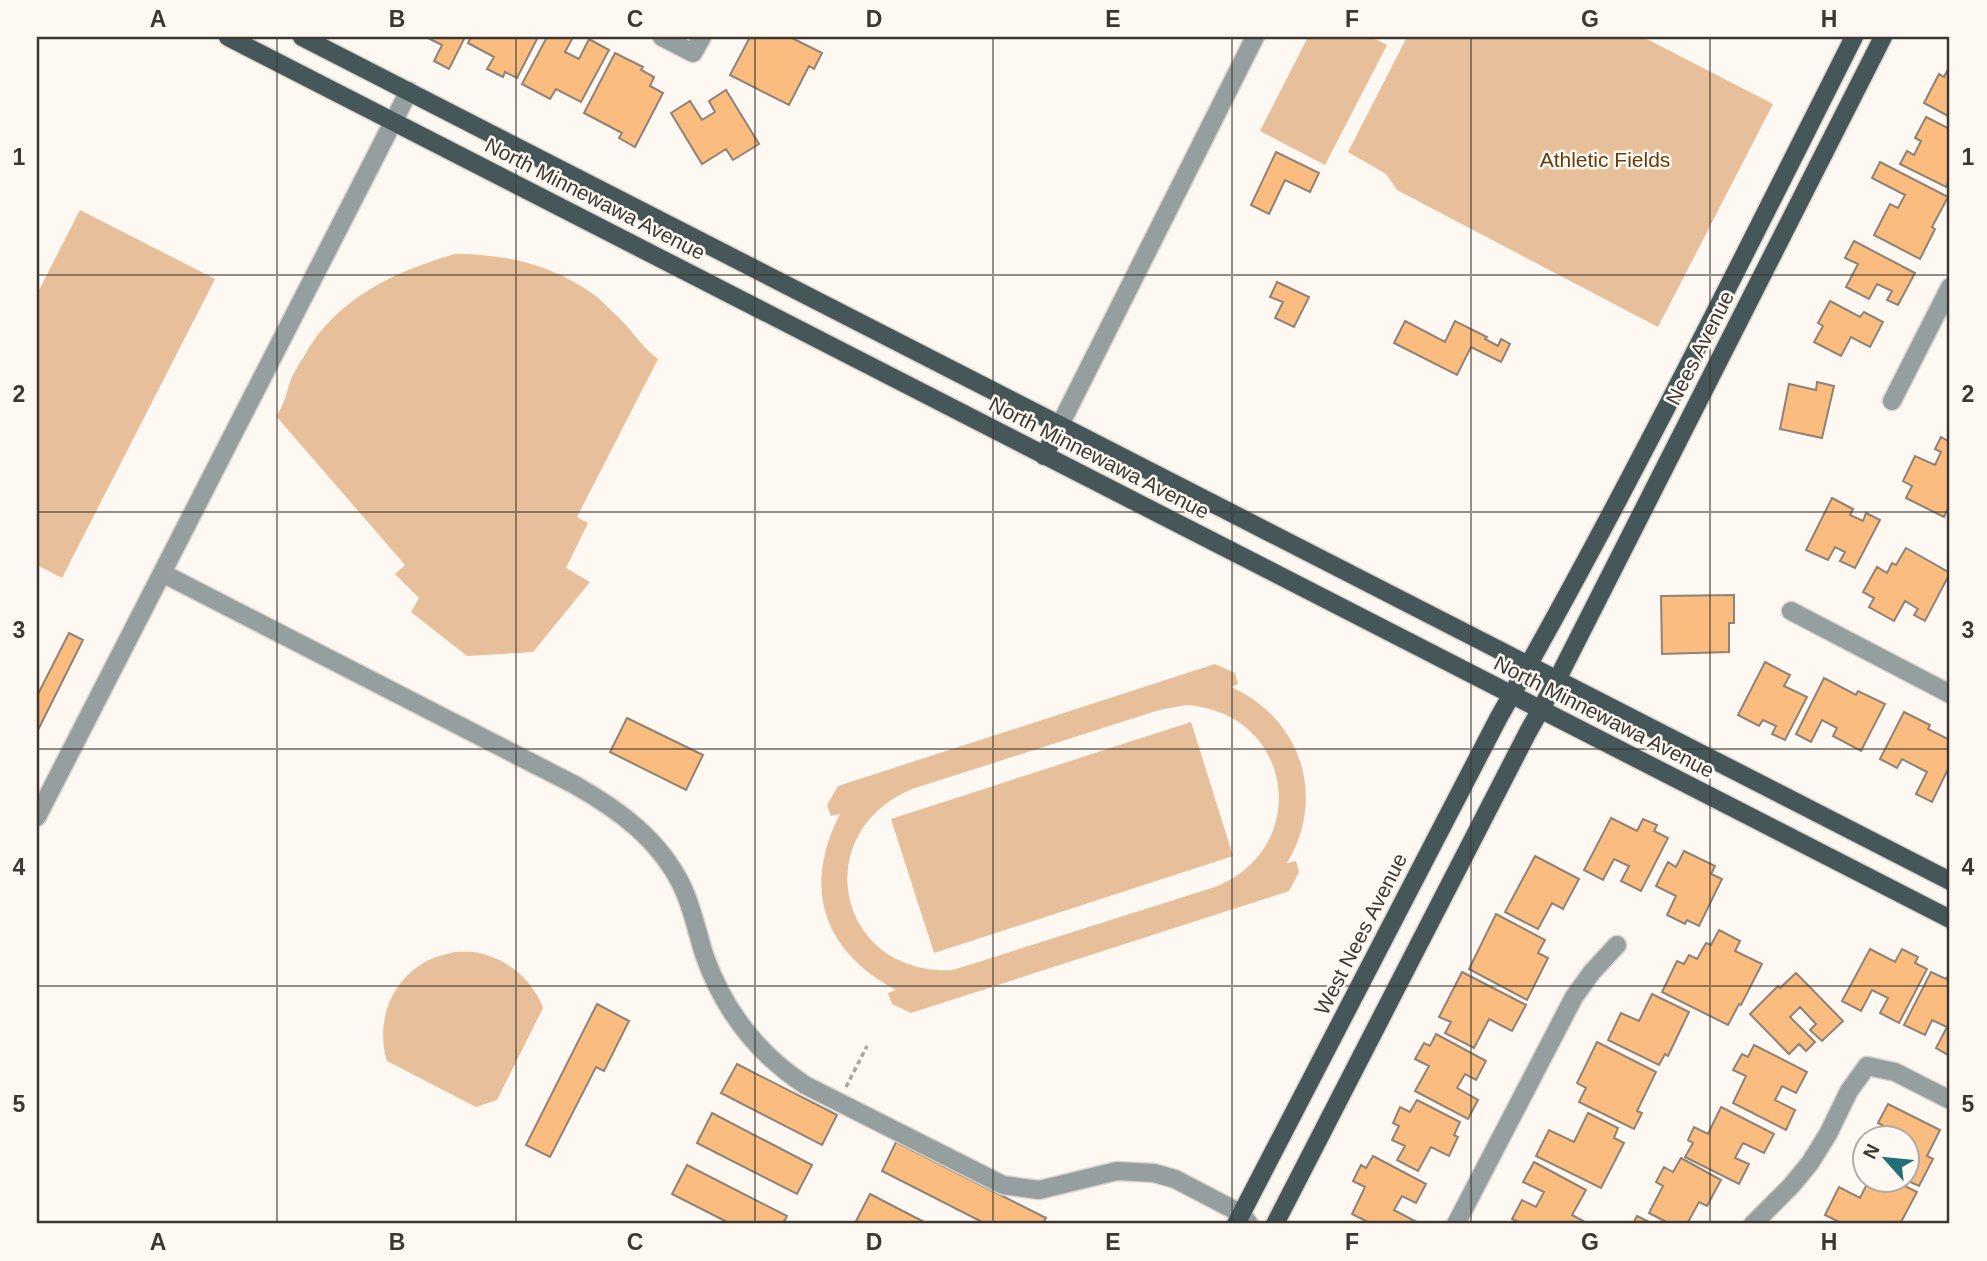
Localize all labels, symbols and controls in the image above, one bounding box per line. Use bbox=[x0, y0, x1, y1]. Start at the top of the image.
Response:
text: A bbox=[150, 6, 166, 32]
text: B bbox=[389, 6, 405, 32]
text: C bbox=[627, 6, 643, 32]
text: D bbox=[866, 6, 882, 32]
text: E bbox=[1105, 6, 1121, 32]
text: F bbox=[1345, 6, 1359, 32]
text: G bbox=[1581, 6, 1599, 32]
text: H bbox=[1821, 6, 1837, 32]
street label: North Minnewawa Avenue bbox=[481, 133, 709, 264]
text: 1 bbox=[13, 144, 26, 170]
text: 1 bbox=[1962, 144, 1975, 170]
park label: Athletic Fields bbox=[1540, 148, 1670, 171]
street label: Nees Avenue bbox=[1661, 287, 1738, 408]
text: 2 bbox=[13, 381, 25, 407]
text: 2 bbox=[1962, 381, 1974, 407]
street label: North Minnewawa Avenue bbox=[985, 392, 1213, 523]
text: 3 bbox=[13, 617, 25, 643]
text: 3 bbox=[1962, 617, 1974, 643]
street label: North Minnewawa Avenue bbox=[1490, 651, 1718, 782]
street label: West Nees Avenue bbox=[1310, 849, 1411, 1018]
text: 4 bbox=[13, 854, 26, 880]
text: 4 bbox=[1962, 854, 1975, 880]
text: 5 bbox=[13, 1091, 26, 1117]
text: 5 bbox=[1962, 1091, 1975, 1117]
north arrow bbox=[1850, 1124, 1920, 1194]
text: N bbox=[1859, 1141, 1884, 1162]
text: A bbox=[150, 1229, 166, 1255]
text: B bbox=[389, 1229, 405, 1255]
text: C bbox=[627, 1229, 643, 1255]
text: D bbox=[866, 1229, 882, 1255]
text: E bbox=[1105, 1229, 1121, 1255]
text: F bbox=[1345, 1229, 1359, 1255]
text: G bbox=[1581, 1229, 1599, 1255]
text: H bbox=[1821, 1229, 1837, 1255]

